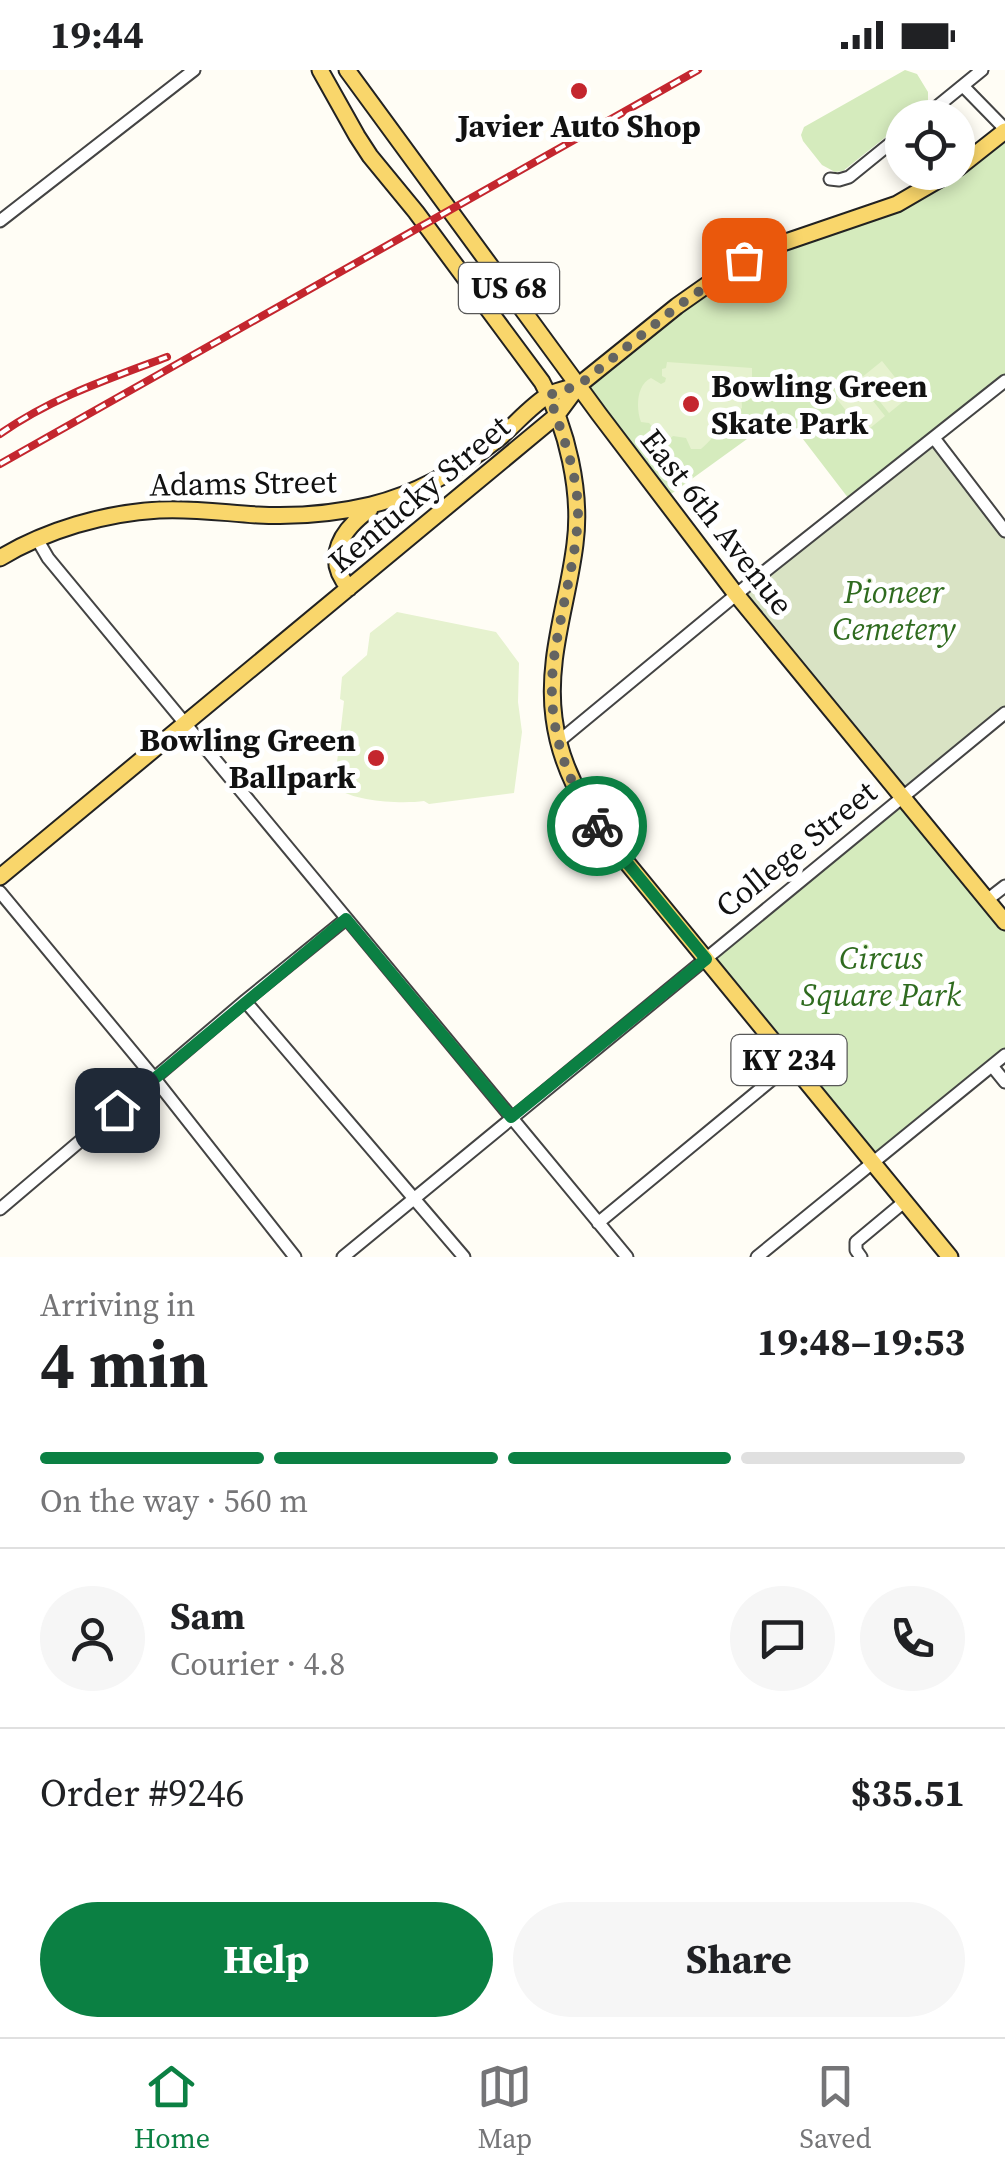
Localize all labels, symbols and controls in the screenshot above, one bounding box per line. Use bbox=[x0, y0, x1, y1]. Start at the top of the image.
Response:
text: 19:44 bbox=[50, 9, 144, 61]
marker: Javier Auto Shop bbox=[568, 80, 590, 102]
map controls bbox=[885, 100, 975, 190]
button: locate bbox=[885, 100, 975, 190]
place label: Javier Auto Shop bbox=[455, 104, 701, 148]
pin bbox=[702, 218, 787, 303]
icon: bag bbox=[717, 233, 772, 288]
road number: US 68 bbox=[459, 263, 559, 313]
place label: Bowling Green Skate Park bbox=[711, 364, 928, 445]
marker: Bowling Green Skate Park bbox=[680, 393, 702, 415]
street label: Kentucky Street bbox=[319, 405, 520, 583]
street label: East 6th Avenue bbox=[630, 420, 804, 624]
street label: Adams Street bbox=[149, 459, 338, 507]
park label: Pioneer Cemetery bbox=[832, 570, 956, 651]
place label: Bowling Green Ballpark bbox=[139, 718, 357, 799]
marker: Bowling Green Ballpark bbox=[365, 747, 387, 769]
street label: College Street bbox=[706, 770, 886, 928]
courier bbox=[547, 776, 647, 876]
icon: bike bbox=[570, 799, 625, 854]
park label: Circus Square Park bbox=[801, 936, 962, 1017]
road number: KY 234 bbox=[732, 1035, 846, 1085]
pin bbox=[75, 1068, 160, 1153]
icon: home bbox=[90, 1083, 145, 1138]
text: Arriving in bbox=[40, 1283, 195, 1327]
text: 19:48–19:53 bbox=[757, 1316, 965, 1368]
text: 4 min bbox=[40, 1320, 209, 1409]
text: On the way · 560 m bbox=[40, 1479, 308, 1523]
button: person bbox=[40, 1586, 145, 1691]
button: chat bbox=[730, 1586, 835, 1691]
button: phone bbox=[860, 1586, 965, 1691]
text: Sam bbox=[170, 1590, 245, 1642]
text: Courier · 4.8 bbox=[170, 1642, 345, 1686]
text: Order #9246 bbox=[40, 1767, 244, 1819]
text: $35.51 bbox=[851, 1767, 965, 1819]
button: Help bbox=[40, 1902, 493, 2017]
button: Share bbox=[513, 1902, 965, 2017]
tab: Home bbox=[134, 2059, 210, 2157]
tab: Map bbox=[477, 2059, 532, 2157]
tab: Saved bbox=[800, 2059, 871, 2157]

